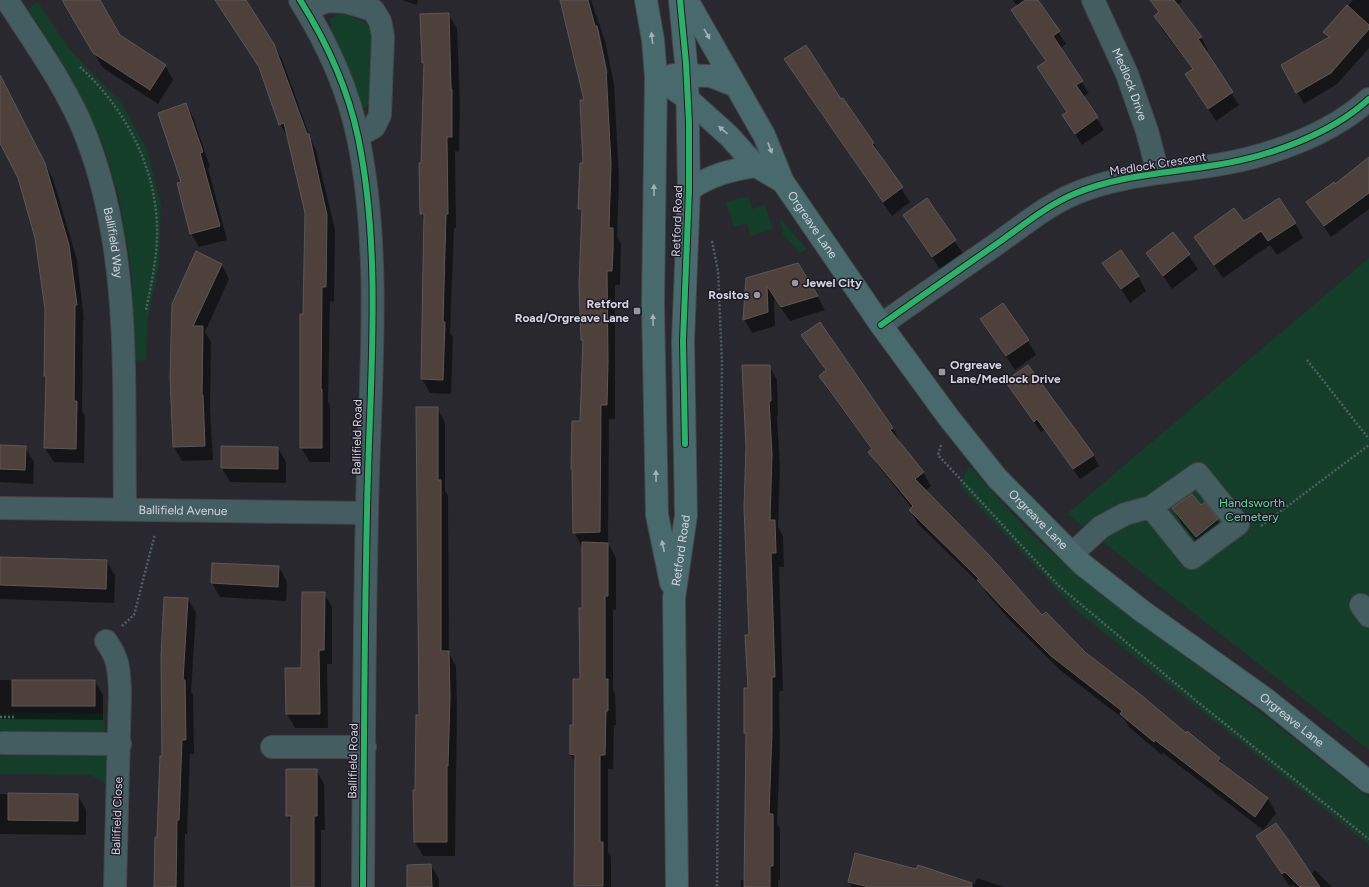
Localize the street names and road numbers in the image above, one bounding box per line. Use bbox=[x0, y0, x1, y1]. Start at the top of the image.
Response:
street label: Medlock Drive bbox=[1109, 46, 1150, 123]
street label: Medlock Crescent bbox=[1109, 149, 1208, 179]
street label: Retford Road bbox=[669, 185, 685, 257]
street label: Orgreave Lane bbox=[784, 189, 841, 261]
street label: Ballifield Way bbox=[101, 206, 126, 279]
street label: Ballifield Road bbox=[349, 399, 365, 475]
street label: Orgreave Lane bbox=[1006, 487, 1071, 553]
street label: Ballifield Avenue bbox=[139, 503, 228, 518]
street label: Retford Road bbox=[669, 514, 693, 587]
street label: Orgreave Lane bbox=[1257, 690, 1327, 750]
street label: Ballifield Road bbox=[345, 723, 361, 799]
street label: Ballifield Close bbox=[109, 776, 125, 855]

